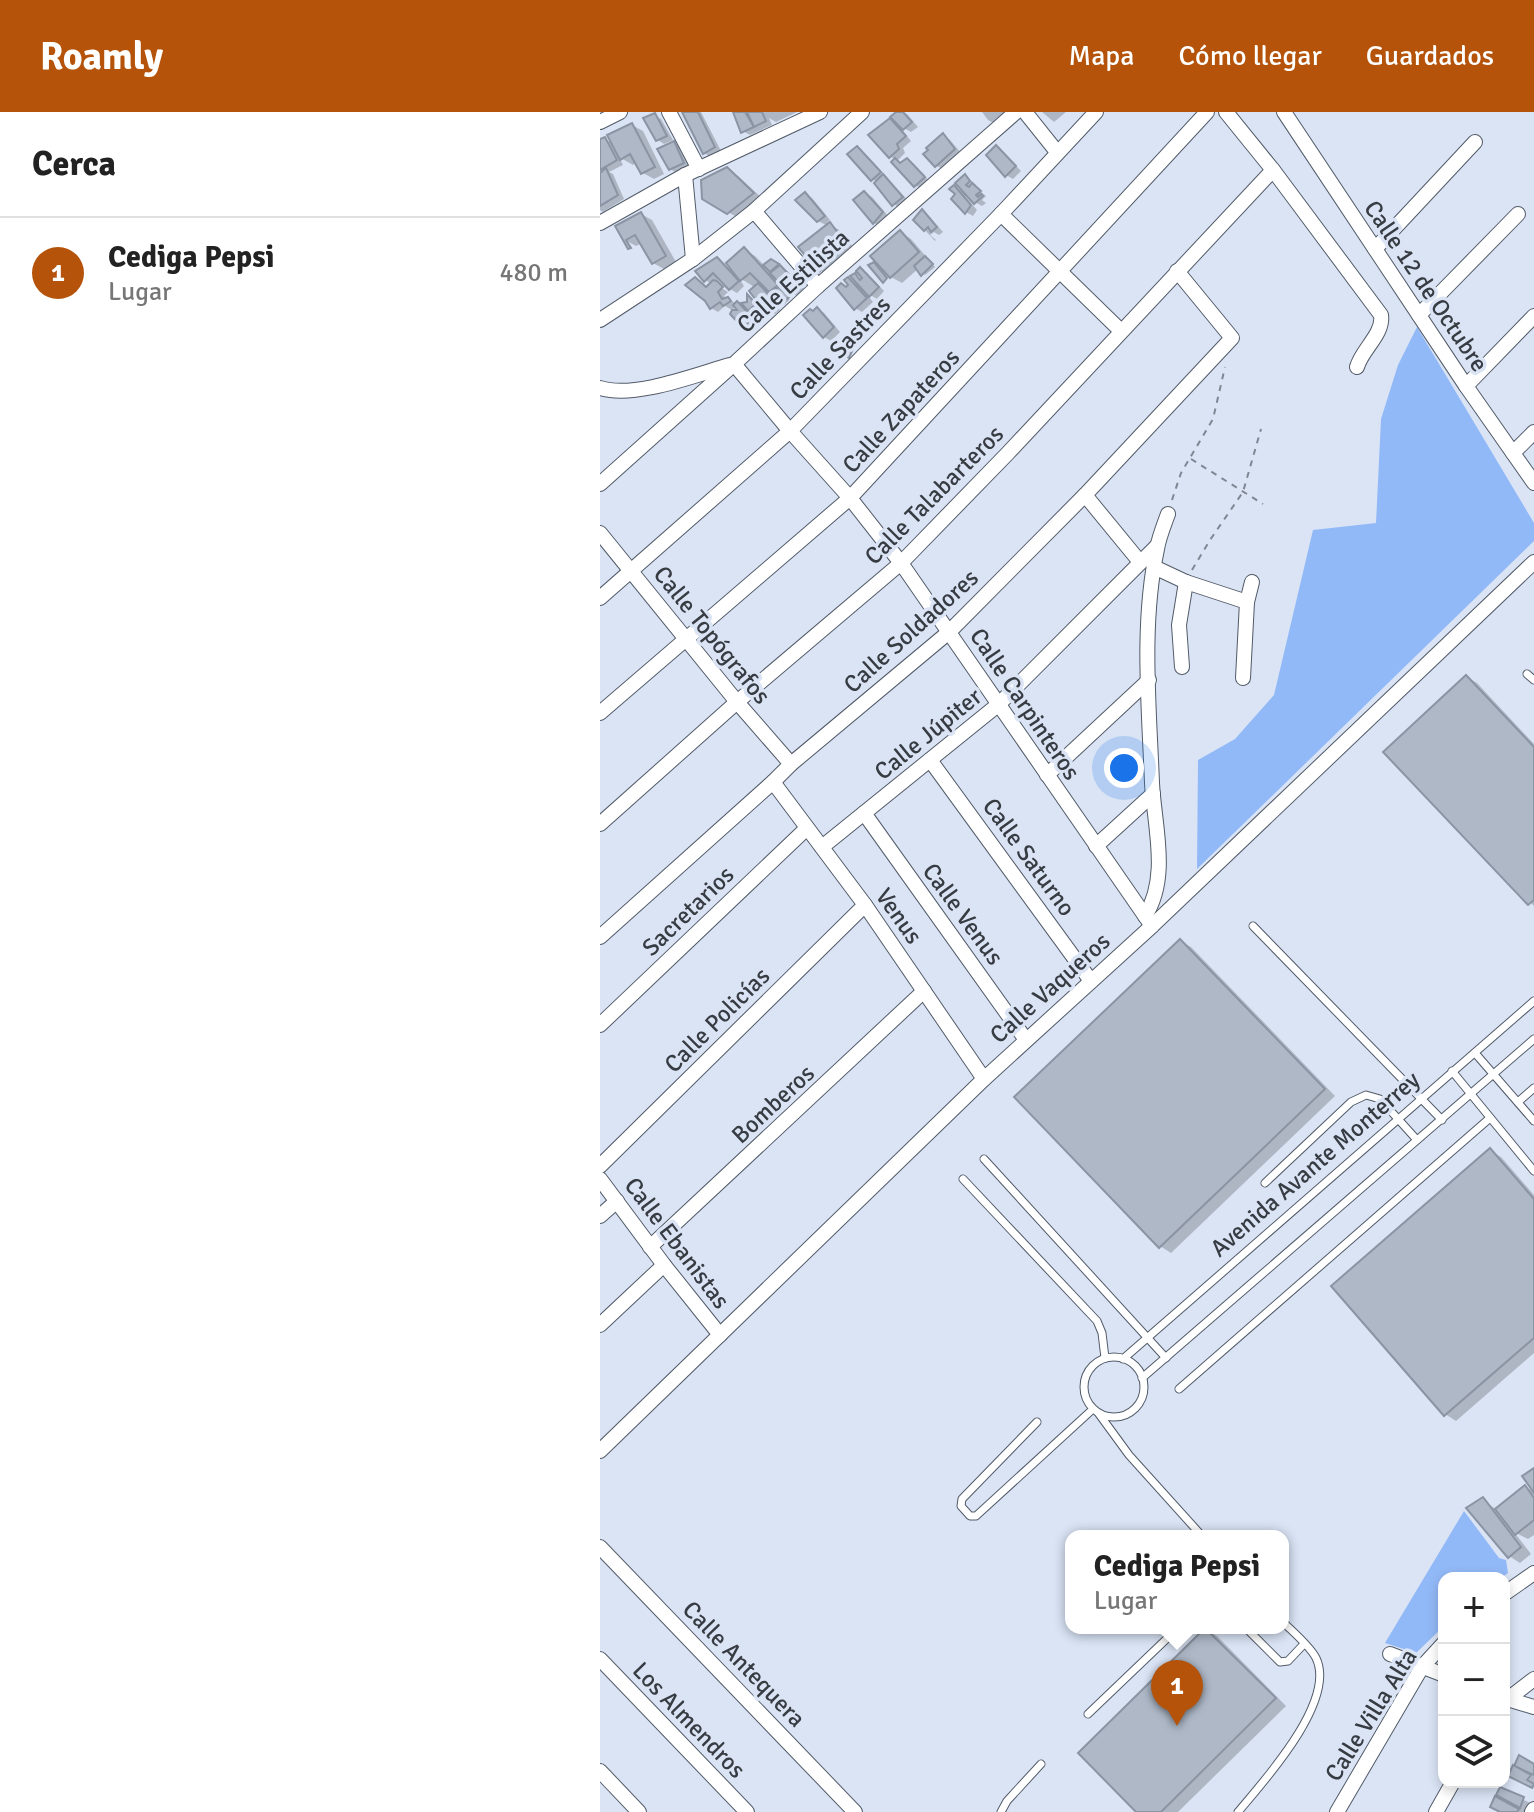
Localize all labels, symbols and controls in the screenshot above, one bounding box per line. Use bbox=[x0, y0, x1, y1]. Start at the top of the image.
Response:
text: Roamly bbox=[40, 33, 163, 80]
text: Mapa bbox=[1069, 39, 1134, 73]
text: Cómo llegar bbox=[1178, 39, 1322, 73]
text: Guardados bbox=[1366, 39, 1494, 73]
text: Cerca bbox=[32, 143, 116, 185]
street label: Calle 12 de Octubre bbox=[1358, 195, 1494, 377]
street label: Calle Estilista bbox=[731, 223, 855, 339]
text: Cediga Pepsi bbox=[108, 239, 275, 276]
text: 1 bbox=[51, 257, 65, 289]
text: 480 m bbox=[499, 257, 568, 289]
text: Lugar bbox=[108, 276, 172, 308]
street label: Calle Sastres bbox=[783, 290, 897, 406]
street label: Calle Zapateros bbox=[836, 343, 966, 479]
street label: Calle Talabarteros bbox=[858, 419, 1010, 571]
street label: Calle Topógrafos bbox=[647, 560, 777, 710]
street label: Calle Soldadores bbox=[837, 563, 985, 699]
street label: Calle Carpinteros bbox=[963, 622, 1087, 786]
street label: Calle Júpiter bbox=[868, 682, 988, 786]
your location bbox=[1104, 748, 1144, 788]
street label: Calle Saturno bbox=[976, 792, 1082, 922]
street label: Calle Venus bbox=[916, 857, 1010, 971]
street label: Sacretarios bbox=[636, 860, 740, 962]
street label: Venus bbox=[869, 882, 929, 950]
street label: Calle Vaqueros bbox=[984, 926, 1116, 1050]
street label: Calle Policías bbox=[658, 961, 776, 1079]
street label: Bomberos bbox=[725, 1058, 821, 1150]
street label: Avenida Avante Monterrey bbox=[1204, 1065, 1426, 1263]
street label: Calle Ebanistas bbox=[618, 1171, 736, 1315]
popup bbox=[1065, 1530, 1289, 1634]
text: Cediga Pepsi bbox=[1094, 1548, 1260, 1585]
map controls bbox=[1438, 1572, 1510, 1788]
button: + bbox=[1438, 1572, 1510, 1644]
text: Lugar bbox=[1094, 1585, 1157, 1617]
street label: Calle Antequera bbox=[676, 1595, 812, 1733]
street label: Calle Villa Alta bbox=[1318, 1643, 1424, 1787]
button: − bbox=[1438, 1644, 1510, 1716]
street label: Los Almendros bbox=[626, 1656, 752, 1784]
pin: 1 bbox=[1151, 1660, 1203, 1726]
button: layers bbox=[1438, 1716, 1510, 1788]

